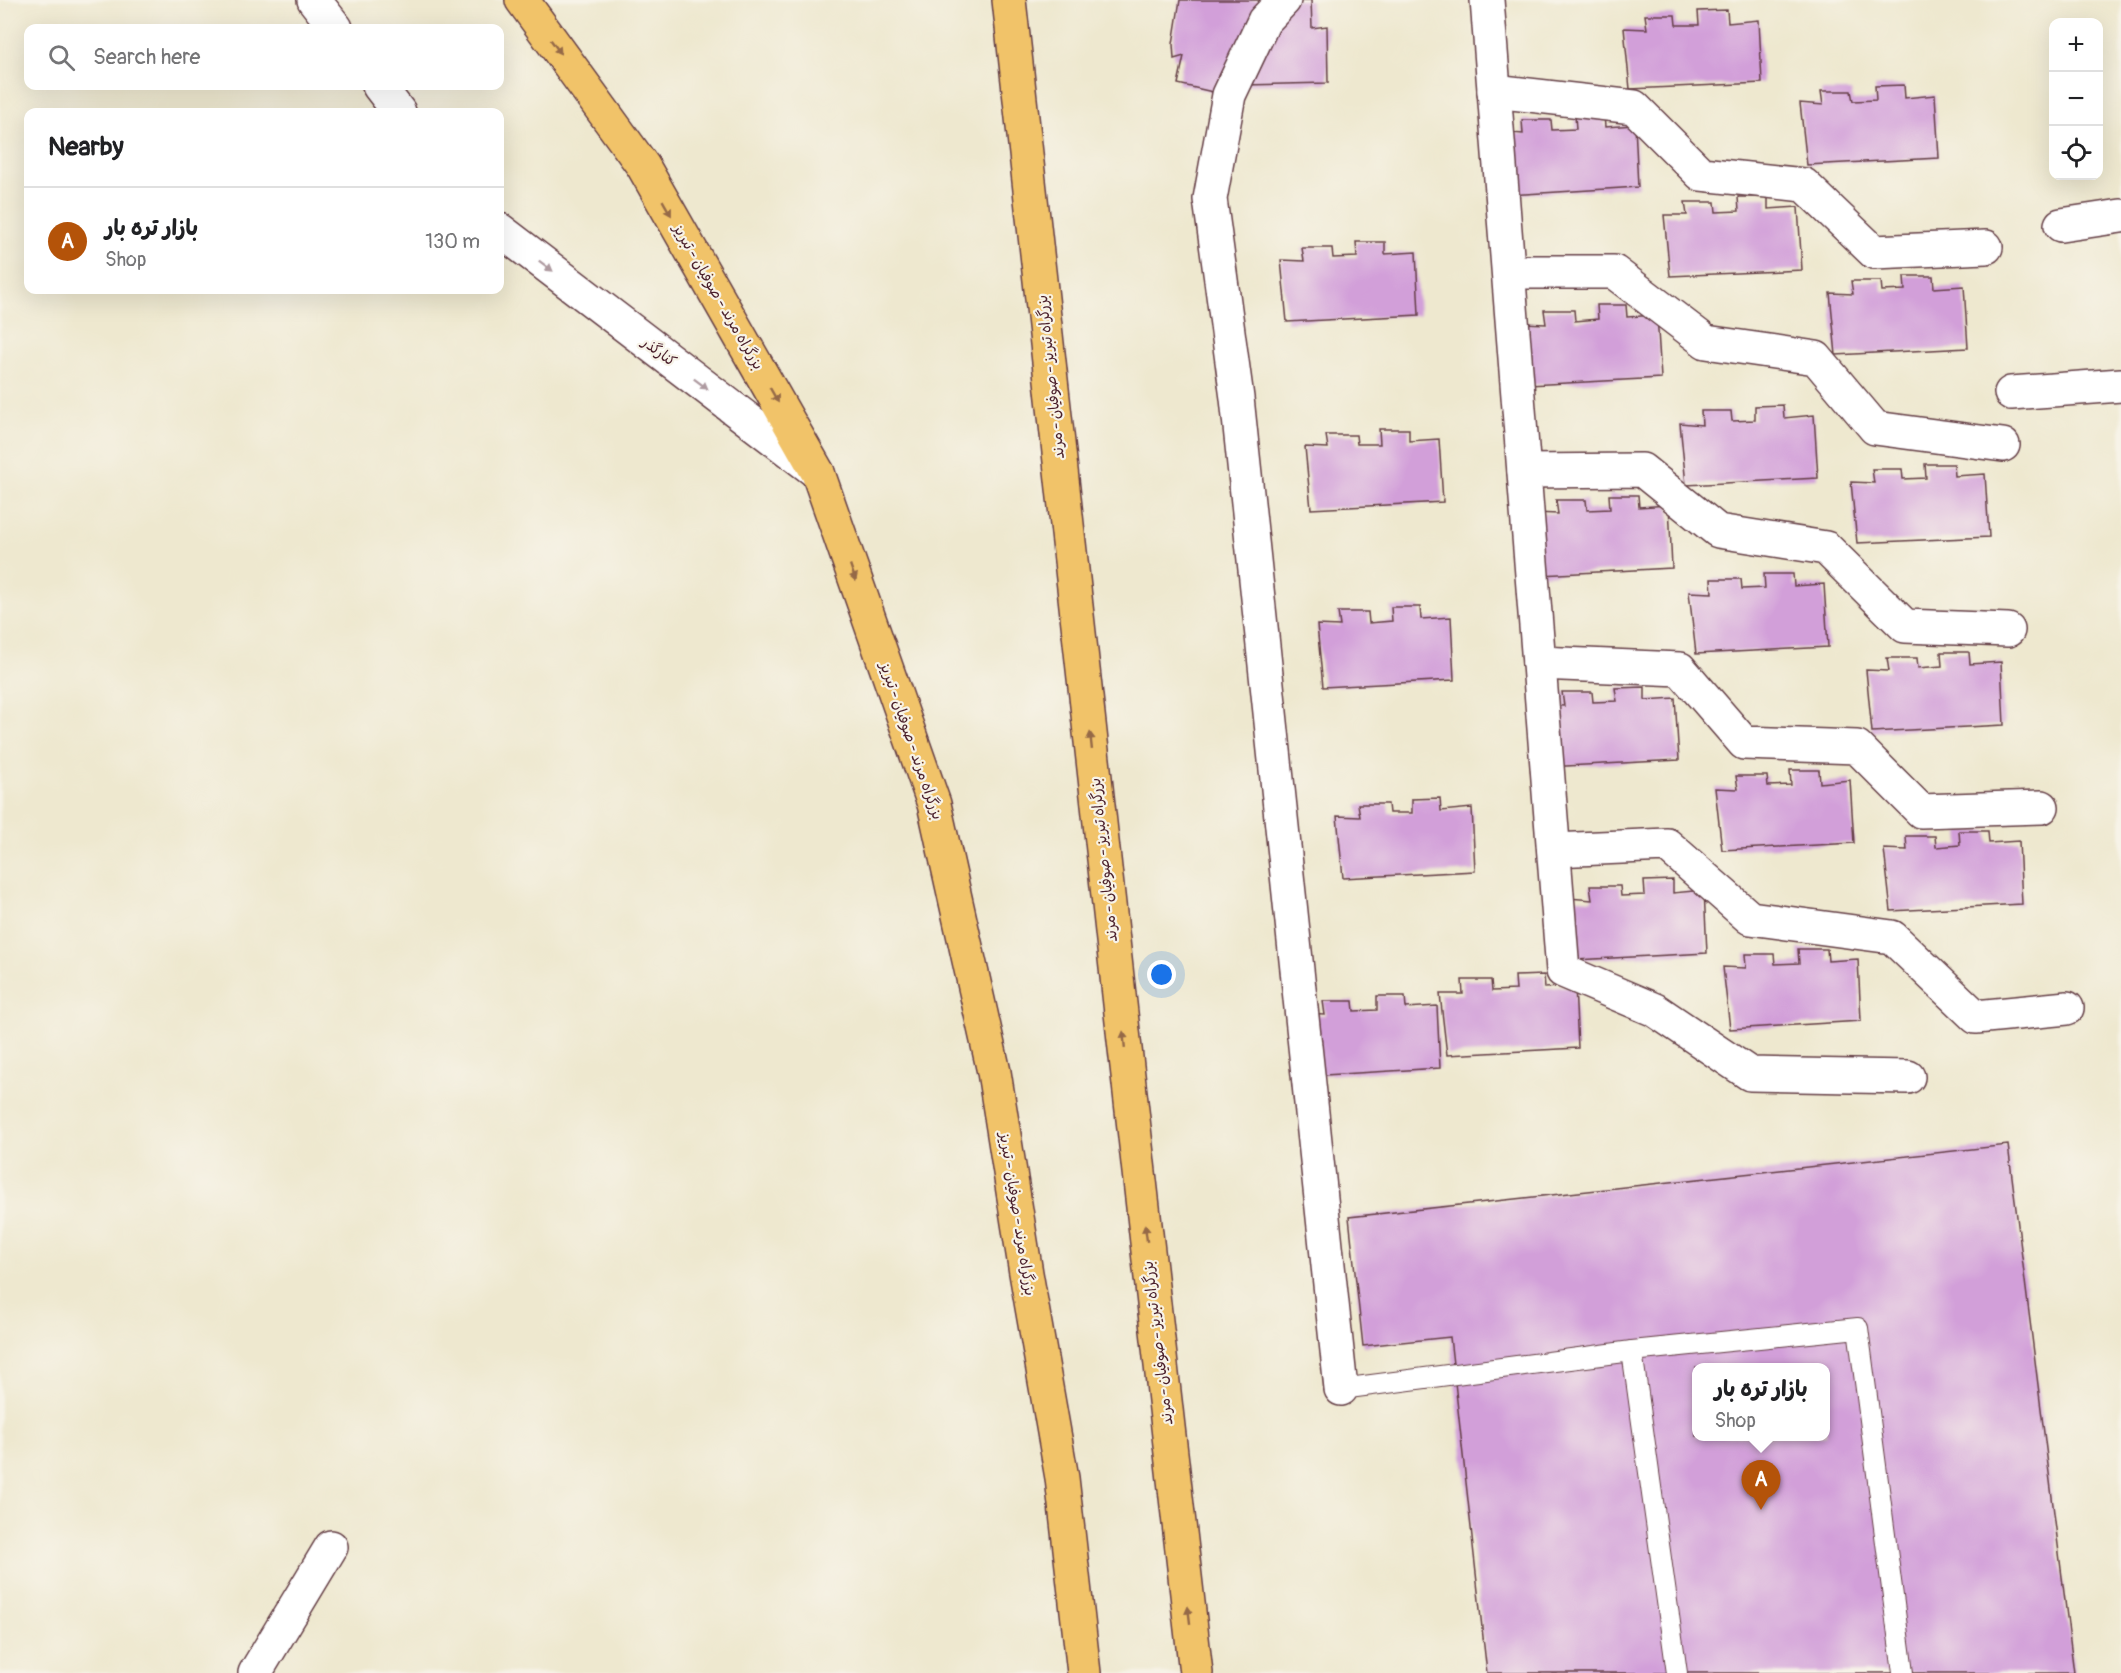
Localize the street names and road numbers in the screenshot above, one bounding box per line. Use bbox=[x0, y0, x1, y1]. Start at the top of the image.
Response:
street label: بزرگراه مرند - صوفیان - تبریز bbox=[667, 219, 768, 373]
street label: بزرگراه تبریز - صوفیان - مرند bbox=[1033, 294, 1069, 460]
street label: کنارگذر bbox=[637, 332, 680, 371]
street label: بزرگراه مرند - صوفیان - تبریز bbox=[874, 658, 947, 822]
street label: بزرگراه تبریز - صوفیان - مرند bbox=[1086, 777, 1122, 943]
street label: بزرگراه مرند - صوفیان - تبریز bbox=[994, 1129, 1039, 1297]
street label: بزرگراه تبریز - صوفیان - مرند bbox=[1139, 1260, 1177, 1426]

